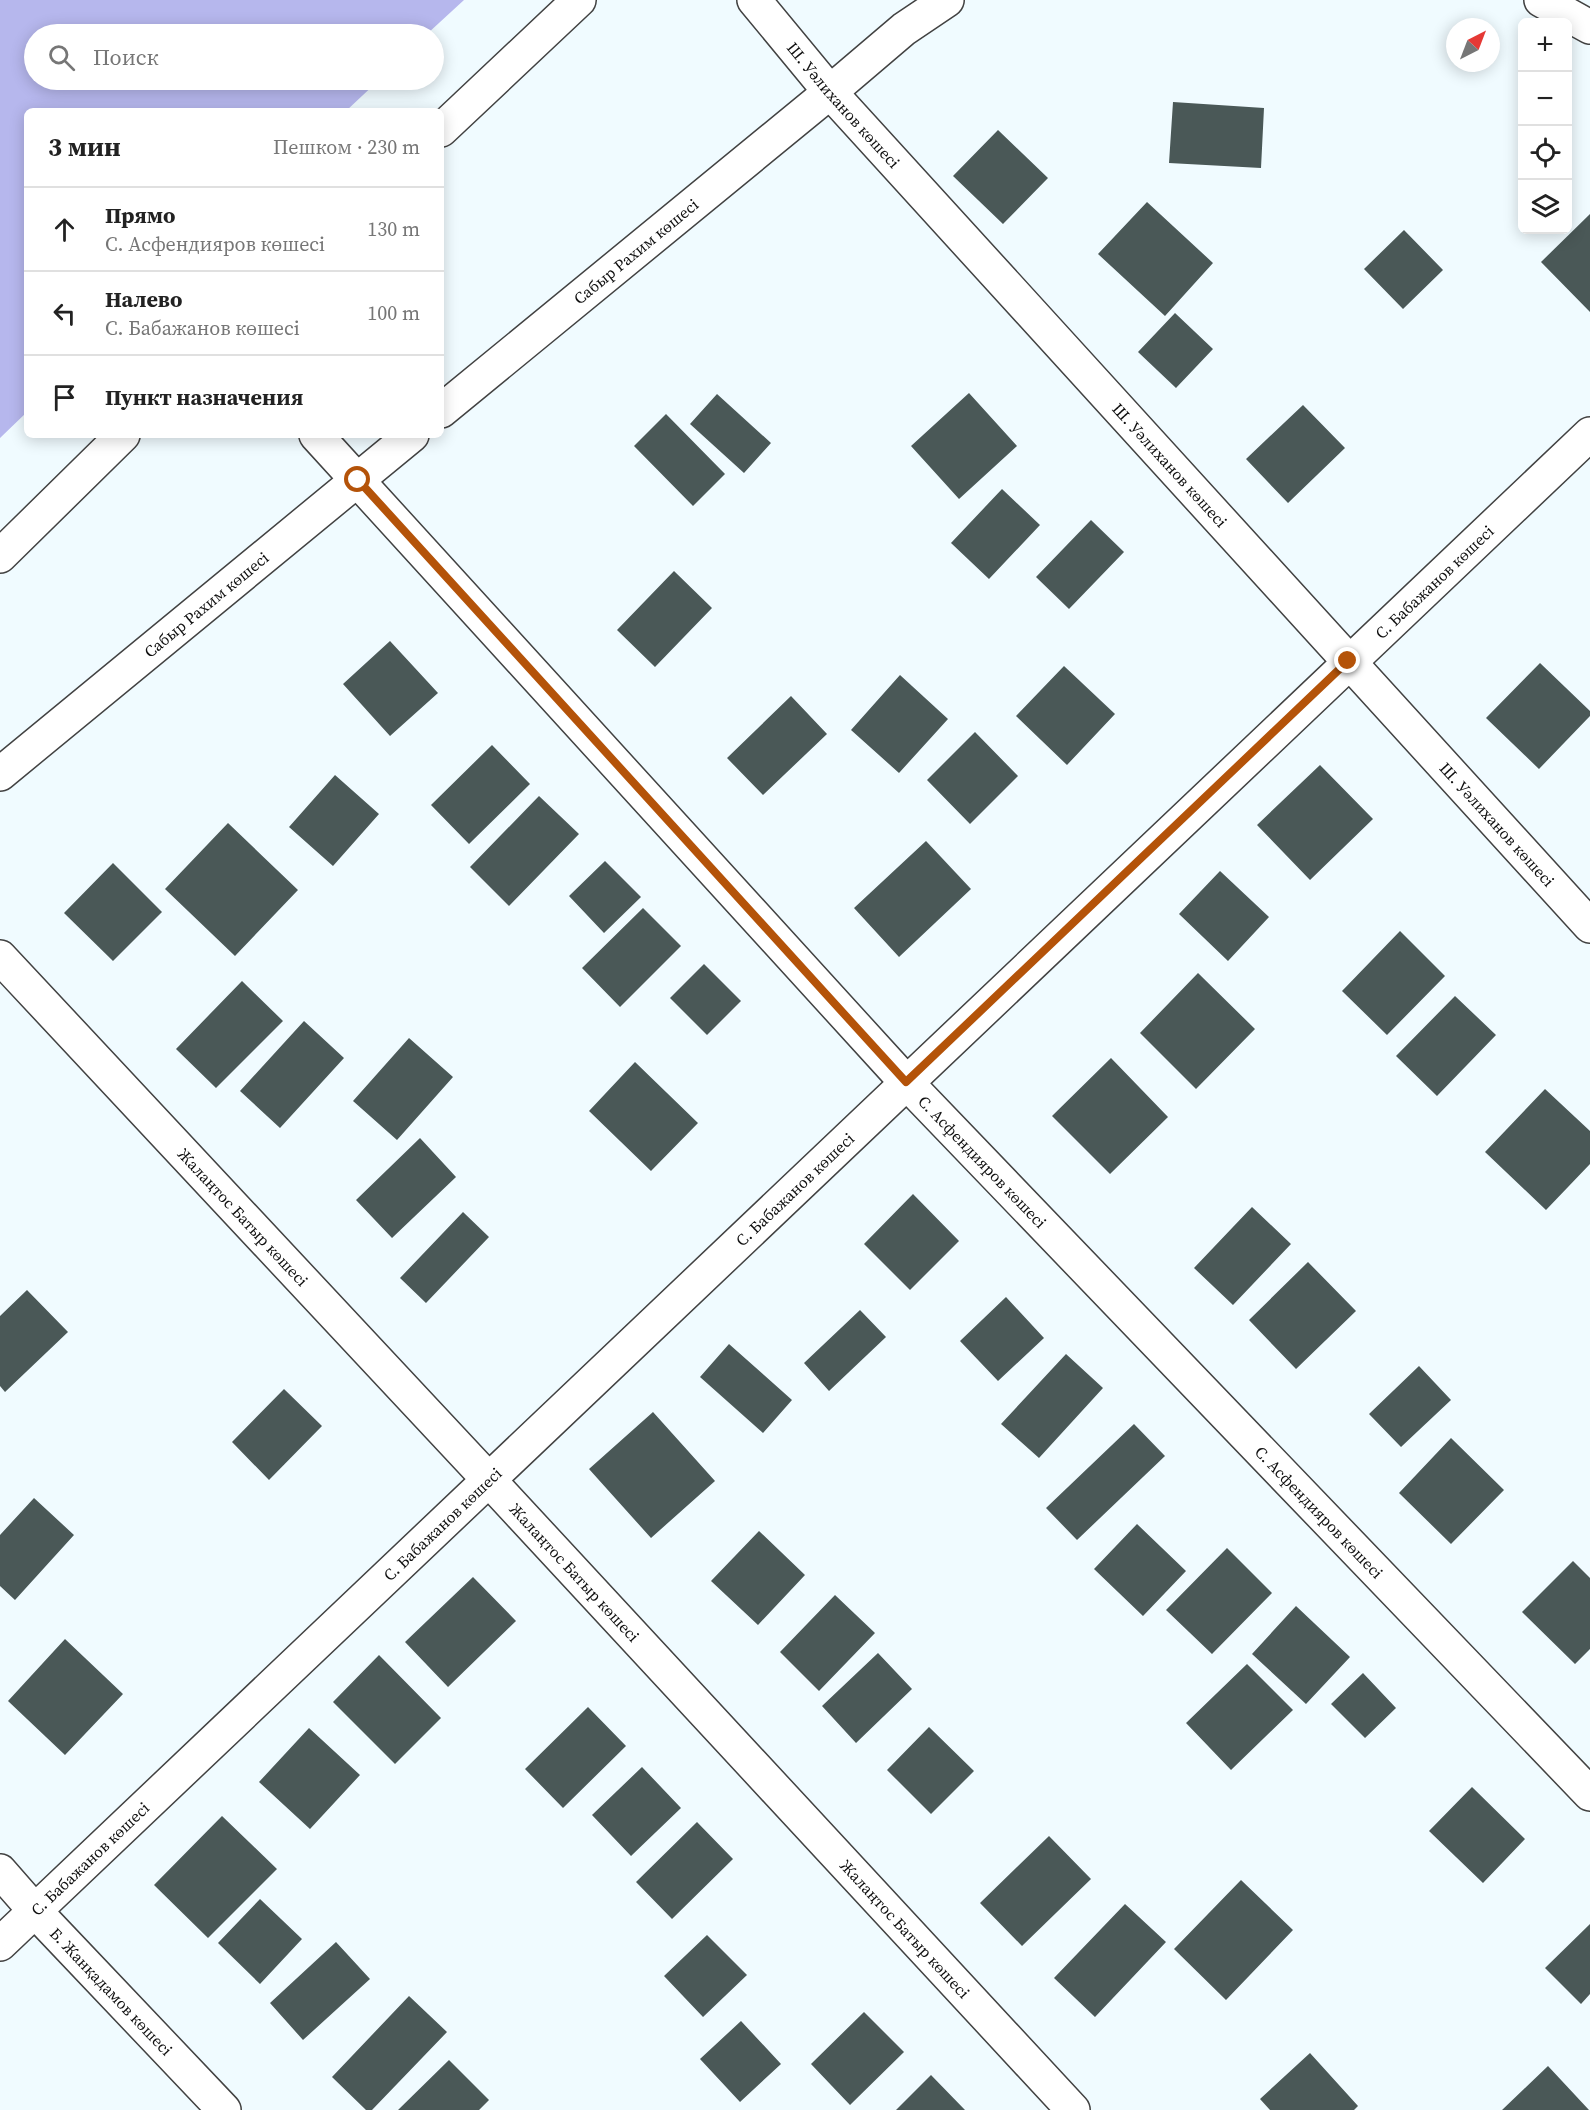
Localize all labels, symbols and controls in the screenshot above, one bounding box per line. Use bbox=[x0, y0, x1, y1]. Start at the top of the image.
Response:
north arrow bbox=[1446, 18, 1500, 72]
map controls bbox=[1518, 18, 1572, 234]
button: + bbox=[1518, 18, 1572, 72]
search box bbox=[24, 24, 444, 90]
street label: Ш. Уәлиханов көшесі bbox=[782, 37, 905, 173]
icon: search bbox=[45, 41, 78, 74]
text: Поиск bbox=[93, 42, 159, 72]
button: − bbox=[1518, 72, 1572, 126]
button: locate bbox=[1518, 126, 1572, 180]
text: 3 мин bbox=[48, 129, 121, 165]
text: Пешком · 230 m bbox=[273, 133, 420, 161]
button: layers bbox=[1518, 180, 1572, 234]
street label: Сабыр Рахим көшесі bbox=[569, 193, 703, 309]
text: Прямо bbox=[105, 200, 175, 230]
icon: ahead bbox=[48, 213, 81, 246]
text: 130 m bbox=[367, 215, 420, 243]
text: С. Асфендияров көшесі bbox=[105, 230, 325, 258]
text: Налево bbox=[105, 284, 182, 314]
icon: left bbox=[48, 297, 81, 330]
text: 100 m bbox=[367, 299, 420, 327]
text: С. Бабажанов көшесі bbox=[105, 314, 300, 342]
icon: arrive bbox=[48, 381, 81, 414]
text: Пункт назначения bbox=[105, 382, 303, 412]
street label: Ш. Уәлиханов көшесі bbox=[1108, 398, 1232, 532]
route start bbox=[344, 466, 370, 492]
street label: С. Бабажанов көшесі bbox=[1370, 520, 1499, 644]
street label: Сабыр Рахим көшесі bbox=[139, 546, 273, 662]
route end bbox=[1334, 647, 1360, 673]
street label: Ш. Уәлиханов көшесі bbox=[1435, 757, 1560, 891]
street label: С. Асфендияров көшесі bbox=[913, 1090, 1052, 1233]
street label: С. Бабажанов көшесі bbox=[731, 1127, 859, 1251]
street label: Жалаңтос Батыр көшесі bbox=[173, 1143, 313, 1291]
street label: С. Асфендияров көшесі bbox=[1250, 1441, 1388, 1583]
street label: С. Бабажанов көшесі bbox=[378, 1462, 507, 1586]
street label: Жалаңтос Батыр көшесі bbox=[505, 1498, 645, 1647]
street label: С. Бабажанов көшесі bbox=[26, 1797, 154, 1920]
street label: Жалаңтос Батыр көшесі bbox=[835, 1855, 975, 2003]
street label: Б. Жанқадамов көшесі bbox=[45, 1922, 178, 2060]

